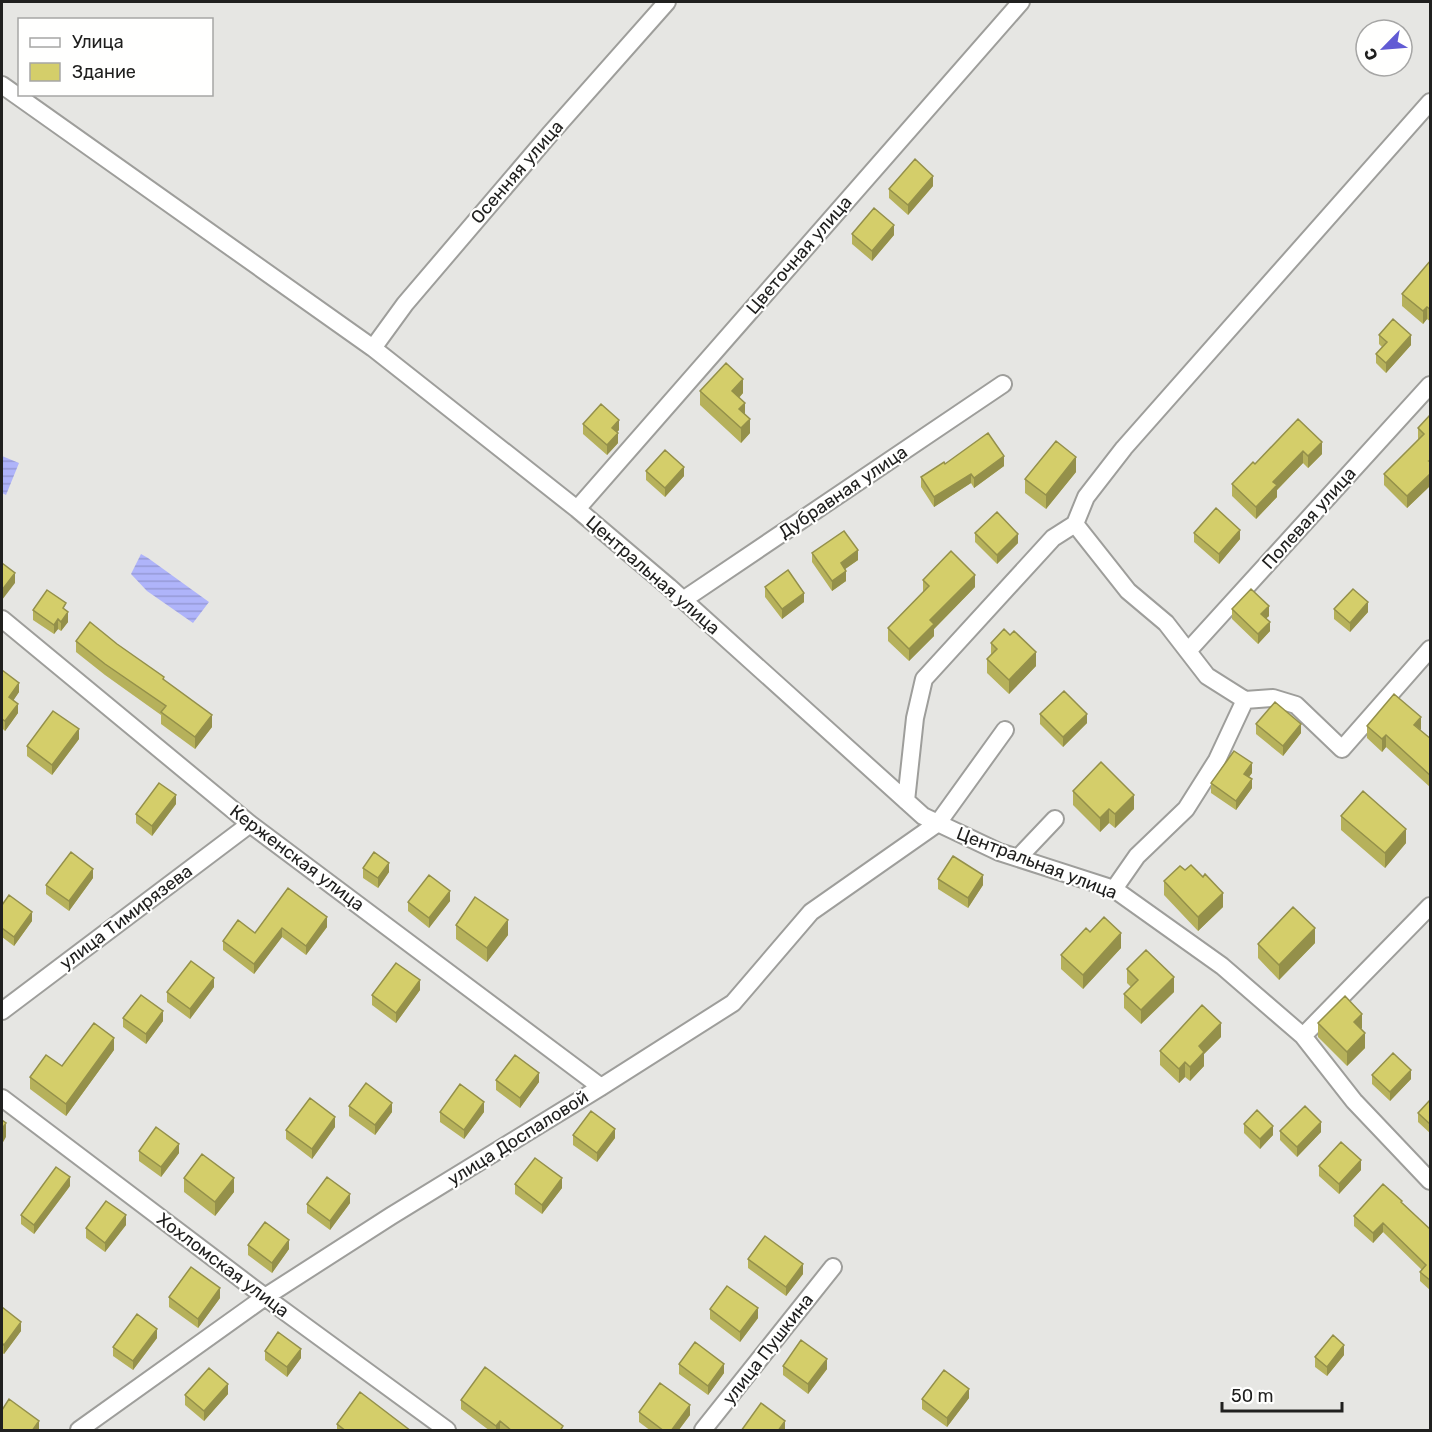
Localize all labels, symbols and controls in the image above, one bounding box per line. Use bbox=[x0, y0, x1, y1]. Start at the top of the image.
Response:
legend bbox=[18, 18, 213, 96]
north arrow bbox=[1354, 18, 1414, 78]
text: Улица bbox=[72, 31, 124, 53]
text: С bbox=[1360, 45, 1382, 63]
text: Здание bbox=[72, 61, 136, 83]
street label: Осенняя улица bbox=[466, 116, 568, 228]
street label: Цветочная улица bbox=[742, 191, 856, 319]
street label: Дубравная улица bbox=[774, 441, 912, 543]
street label: Полевая улица bbox=[1257, 462, 1361, 574]
street label: Центральная улица bbox=[581, 511, 725, 639]
street label: Керженская улица bbox=[225, 800, 369, 916]
street label: Центральная улица bbox=[954, 822, 1120, 904]
street label: улица Тимирязева bbox=[55, 860, 197, 974]
street label: улица Доспаловой bbox=[443, 1086, 593, 1190]
street label: Хохломская улица bbox=[152, 1208, 294, 1322]
street label: улица Пушкина bbox=[718, 1289, 818, 1409]
scale bar bbox=[1222, 1375, 1342, 1413]
text: 50 m bbox=[1231, 1385, 1274, 1407]

